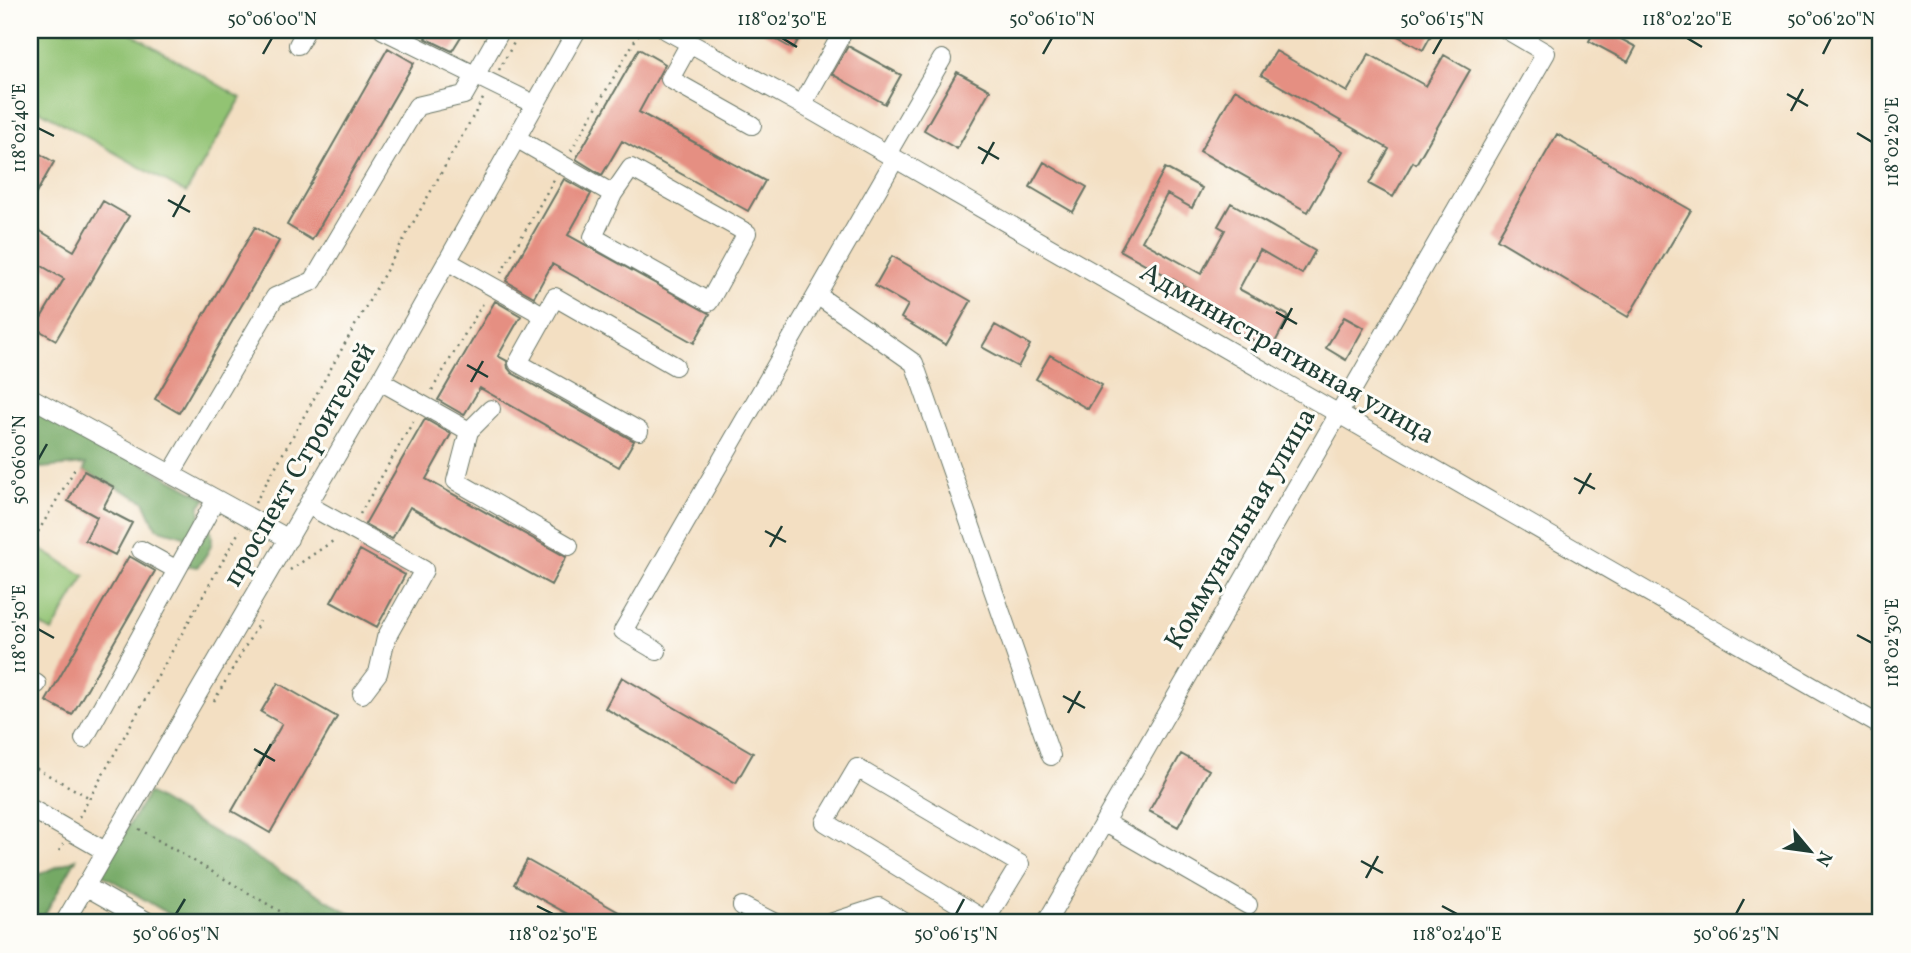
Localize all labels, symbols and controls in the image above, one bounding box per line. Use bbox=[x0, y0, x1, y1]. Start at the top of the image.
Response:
text: 50°06'00"N bbox=[227, 8, 317, 33]
text: 118°02'30"E bbox=[737, 8, 827, 33]
text: 50°06'10"N bbox=[1009, 8, 1095, 33]
text: 50°06'15"N bbox=[1400, 8, 1484, 33]
text: 118°02'20"E bbox=[1642, 8, 1732, 33]
text: 50°06'20"N bbox=[1787, 8, 1875, 33]
text: 118°02'40"E bbox=[8, 83, 33, 173]
text: 118°02'20"E bbox=[1881, 97, 1906, 187]
street label: Административная улица bbox=[1132, 253, 1442, 455]
street label: проспект Строителей bbox=[214, 336, 386, 594]
street label: Коммунальная улица bbox=[1156, 401, 1326, 657]
text: 50°06'00"N bbox=[8, 415, 33, 505]
text: 118°02'50"E bbox=[8, 584, 33, 673]
text: 118°02'30"E bbox=[1881, 598, 1906, 688]
north arrow bbox=[1774, 816, 1844, 886]
text: N bbox=[1808, 846, 1838, 871]
text: 50°06'05"N bbox=[132, 923, 220, 948]
text: 118°02'50"E bbox=[509, 923, 598, 948]
text: 50°06'15"N bbox=[914, 923, 998, 948]
text: 118°02'40"E bbox=[1412, 923, 1502, 948]
text: 50°06'25"N bbox=[1693, 923, 1779, 948]

